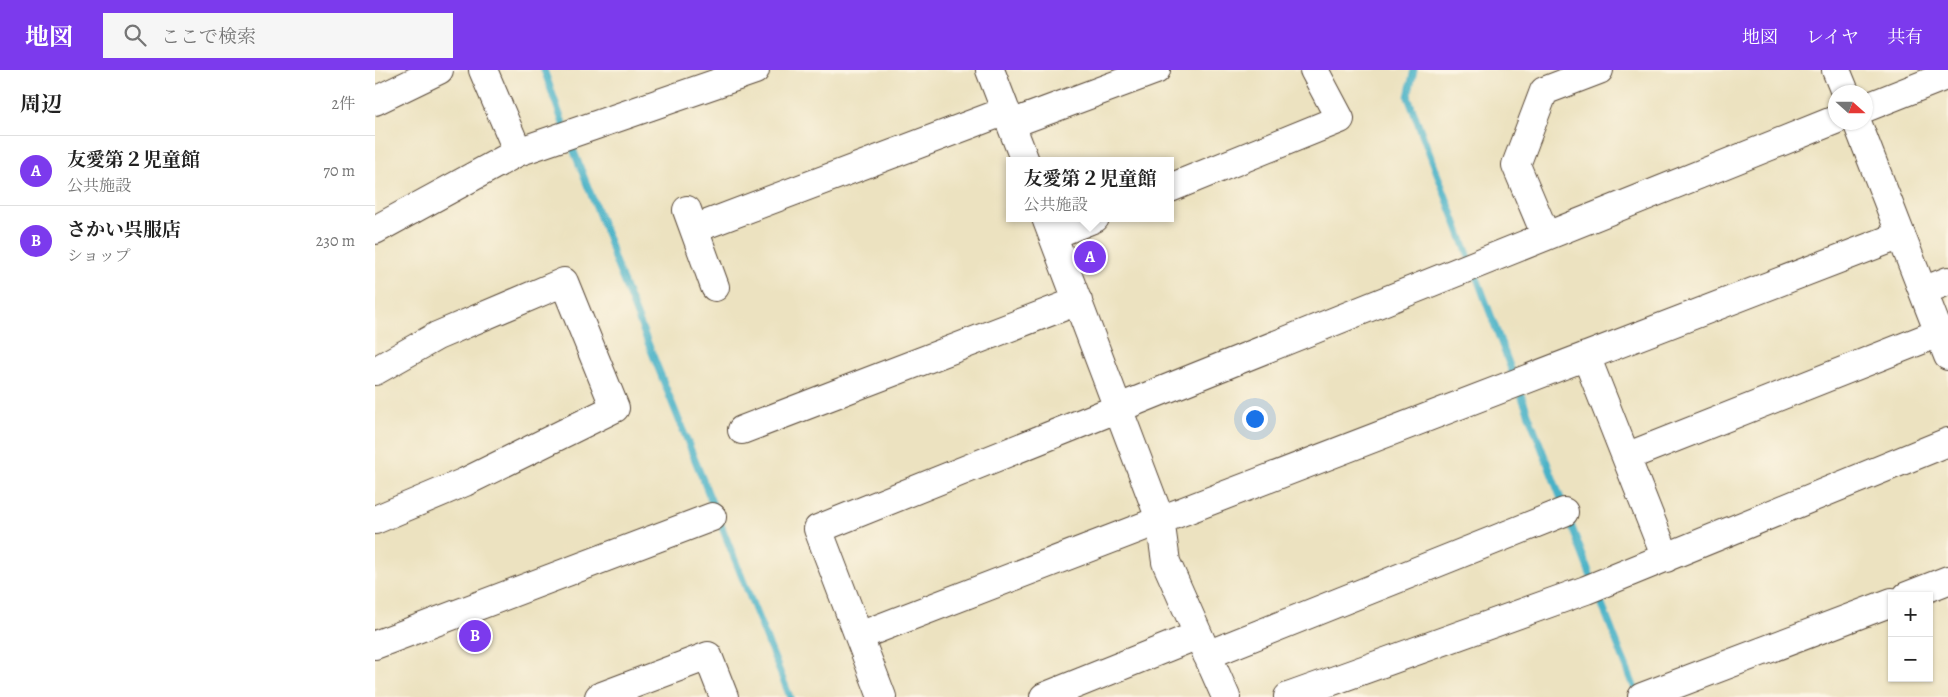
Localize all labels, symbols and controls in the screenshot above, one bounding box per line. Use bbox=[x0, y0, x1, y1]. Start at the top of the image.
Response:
search box bbox=[103, 13, 453, 58]
text: 地図 bbox=[25, 21, 73, 53]
icon: search bbox=[121, 21, 149, 49]
text: ここで検索 bbox=[161, 24, 256, 50]
text: 地図 bbox=[1742, 25, 1778, 49]
text: レイヤ bbox=[1806, 25, 1859, 49]
text: 共有 bbox=[1887, 25, 1923, 49]
north arrow bbox=[1828, 85, 1873, 130]
text: 周辺 bbox=[20, 90, 62, 118]
text: 2件 bbox=[331, 93, 355, 115]
text: 友愛第２児童館 bbox=[67, 147, 200, 173]
popup bbox=[1006, 157, 1174, 222]
text: A bbox=[31, 160, 41, 182]
text: 70 m bbox=[323, 160, 355, 182]
text: 友愛第２児童館 bbox=[1023, 166, 1157, 192]
text: 公共施設 bbox=[67, 175, 131, 197]
text: 公共施設 bbox=[1023, 194, 1088, 216]
text: さかい呉服店 bbox=[67, 217, 181, 243]
text: B bbox=[31, 230, 41, 252]
text: 230 m bbox=[316, 230, 355, 252]
pin: A bbox=[1074, 238, 1106, 276]
text: ショップ bbox=[67, 245, 131, 267]
your location bbox=[1242, 406, 1268, 432]
map controls bbox=[1888, 592, 1933, 682]
button: + bbox=[1888, 592, 1933, 637]
pin: B bbox=[459, 617, 491, 655]
button: − bbox=[1888, 637, 1933, 682]

